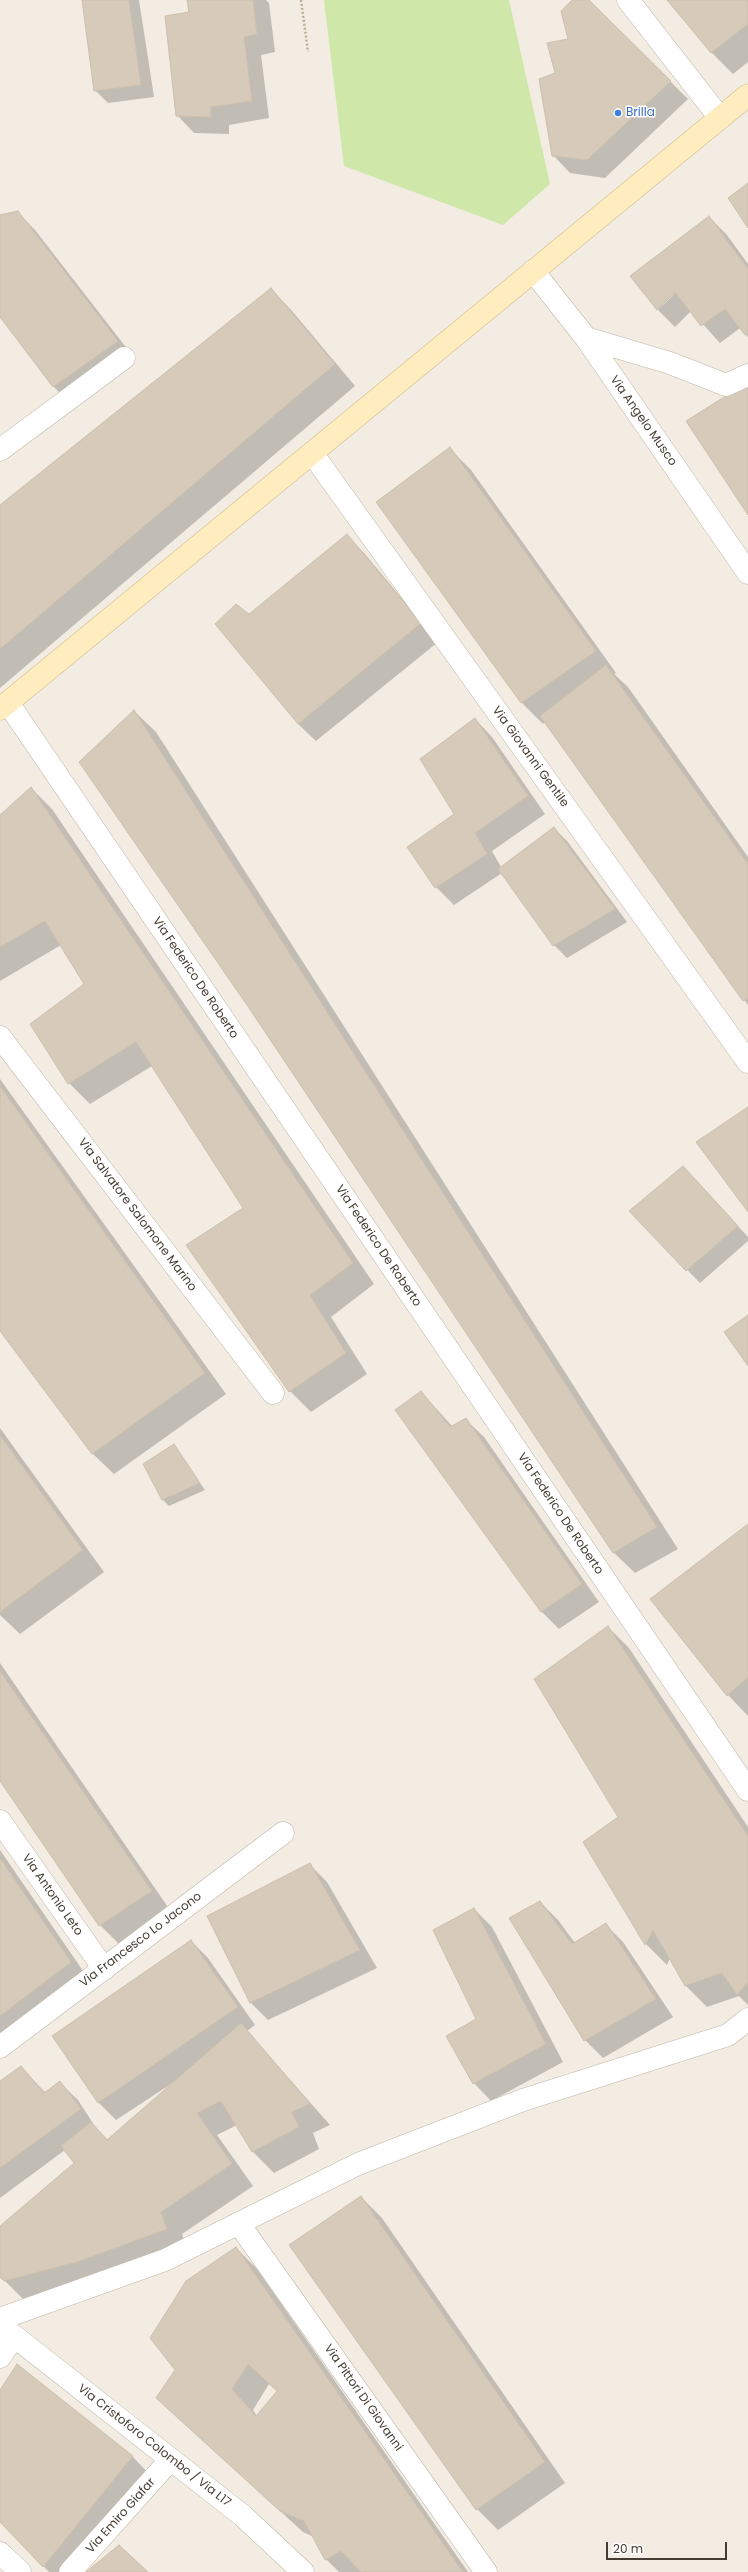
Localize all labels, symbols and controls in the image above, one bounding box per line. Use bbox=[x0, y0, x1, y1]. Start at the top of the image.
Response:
place label: Brilla bbox=[626, 106, 655, 120]
marker: Brilla bbox=[613, 108, 623, 118]
street label: Via Angelo Musco bbox=[606, 373, 680, 469]
street label: Via Giovanni Gentile bbox=[489, 704, 571, 810]
street label: Via Federico De Roberto bbox=[149, 915, 241, 1041]
street label: Via Salvatore Salomone Marino bbox=[75, 1136, 199, 1294]
street label: Via Federico De Roberto bbox=[332, 1183, 424, 1309]
street label: Via Federico De Roberto bbox=[514, 1451, 606, 1577]
street label: Via Antonio Leto bbox=[18, 1851, 86, 1939]
street label: Via Francesco Lo Jacono bbox=[77, 1890, 205, 1990]
street label: Via Pittori Di Giovanni bbox=[321, 2342, 405, 2454]
street label: Via Cristoforo Colombo / Via L17 bbox=[75, 2382, 233, 2510]
street label: Via Emiro Giafar bbox=[83, 2475, 159, 2557]
scale bar bbox=[608, 2534, 729, 2560]
text: 20 m bbox=[613, 2540, 643, 2557]

